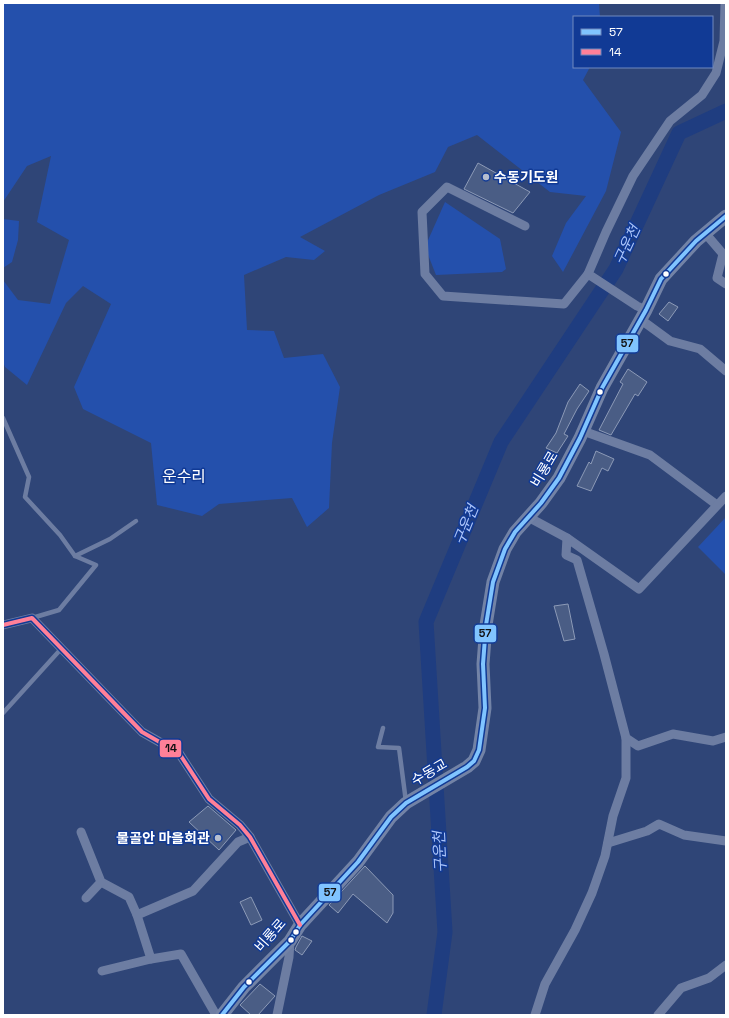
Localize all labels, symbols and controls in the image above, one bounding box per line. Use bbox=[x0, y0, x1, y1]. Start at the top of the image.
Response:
legend bbox=[573, 16, 713, 68]
text: 57 bbox=[609, 24, 623, 40]
text: 14 bbox=[609, 44, 622, 60]
place label: 수동기도원 bbox=[494, 168, 558, 186]
marker: 수동기도원 bbox=[481, 172, 491, 182]
water label: 구운천 bbox=[609, 220, 645, 268]
unlabelled marker bbox=[661, 269, 671, 279]
line badge: 57 bbox=[616, 334, 639, 353]
text: 57 bbox=[621, 336, 633, 350]
unlabelled marker bbox=[595, 387, 605, 397]
street label: 비룡로 bbox=[526, 448, 562, 490]
district label: 운수리 bbox=[162, 466, 206, 487]
water label: 구운천 bbox=[449, 500, 483, 548]
line badge: 57 bbox=[474, 624, 497, 643]
text: 57 bbox=[479, 626, 491, 640]
line badge: 14 bbox=[159, 739, 182, 758]
text: 14 bbox=[165, 741, 177, 755]
street label: 수동교 bbox=[408, 754, 450, 789]
place label: 물골안 마을회관 bbox=[116, 829, 210, 847]
water label: 구운천 bbox=[429, 829, 450, 873]
marker: 물골안 마을회관 bbox=[213, 833, 223, 843]
line badge: 57 bbox=[318, 883, 341, 902]
text: 57 bbox=[324, 885, 336, 899]
street label: 비룡로 bbox=[251, 914, 290, 955]
unlabelled marker bbox=[291, 927, 301, 937]
unlabelled marker bbox=[286, 935, 296, 945]
unlabelled marker bbox=[244, 977, 254, 987]

